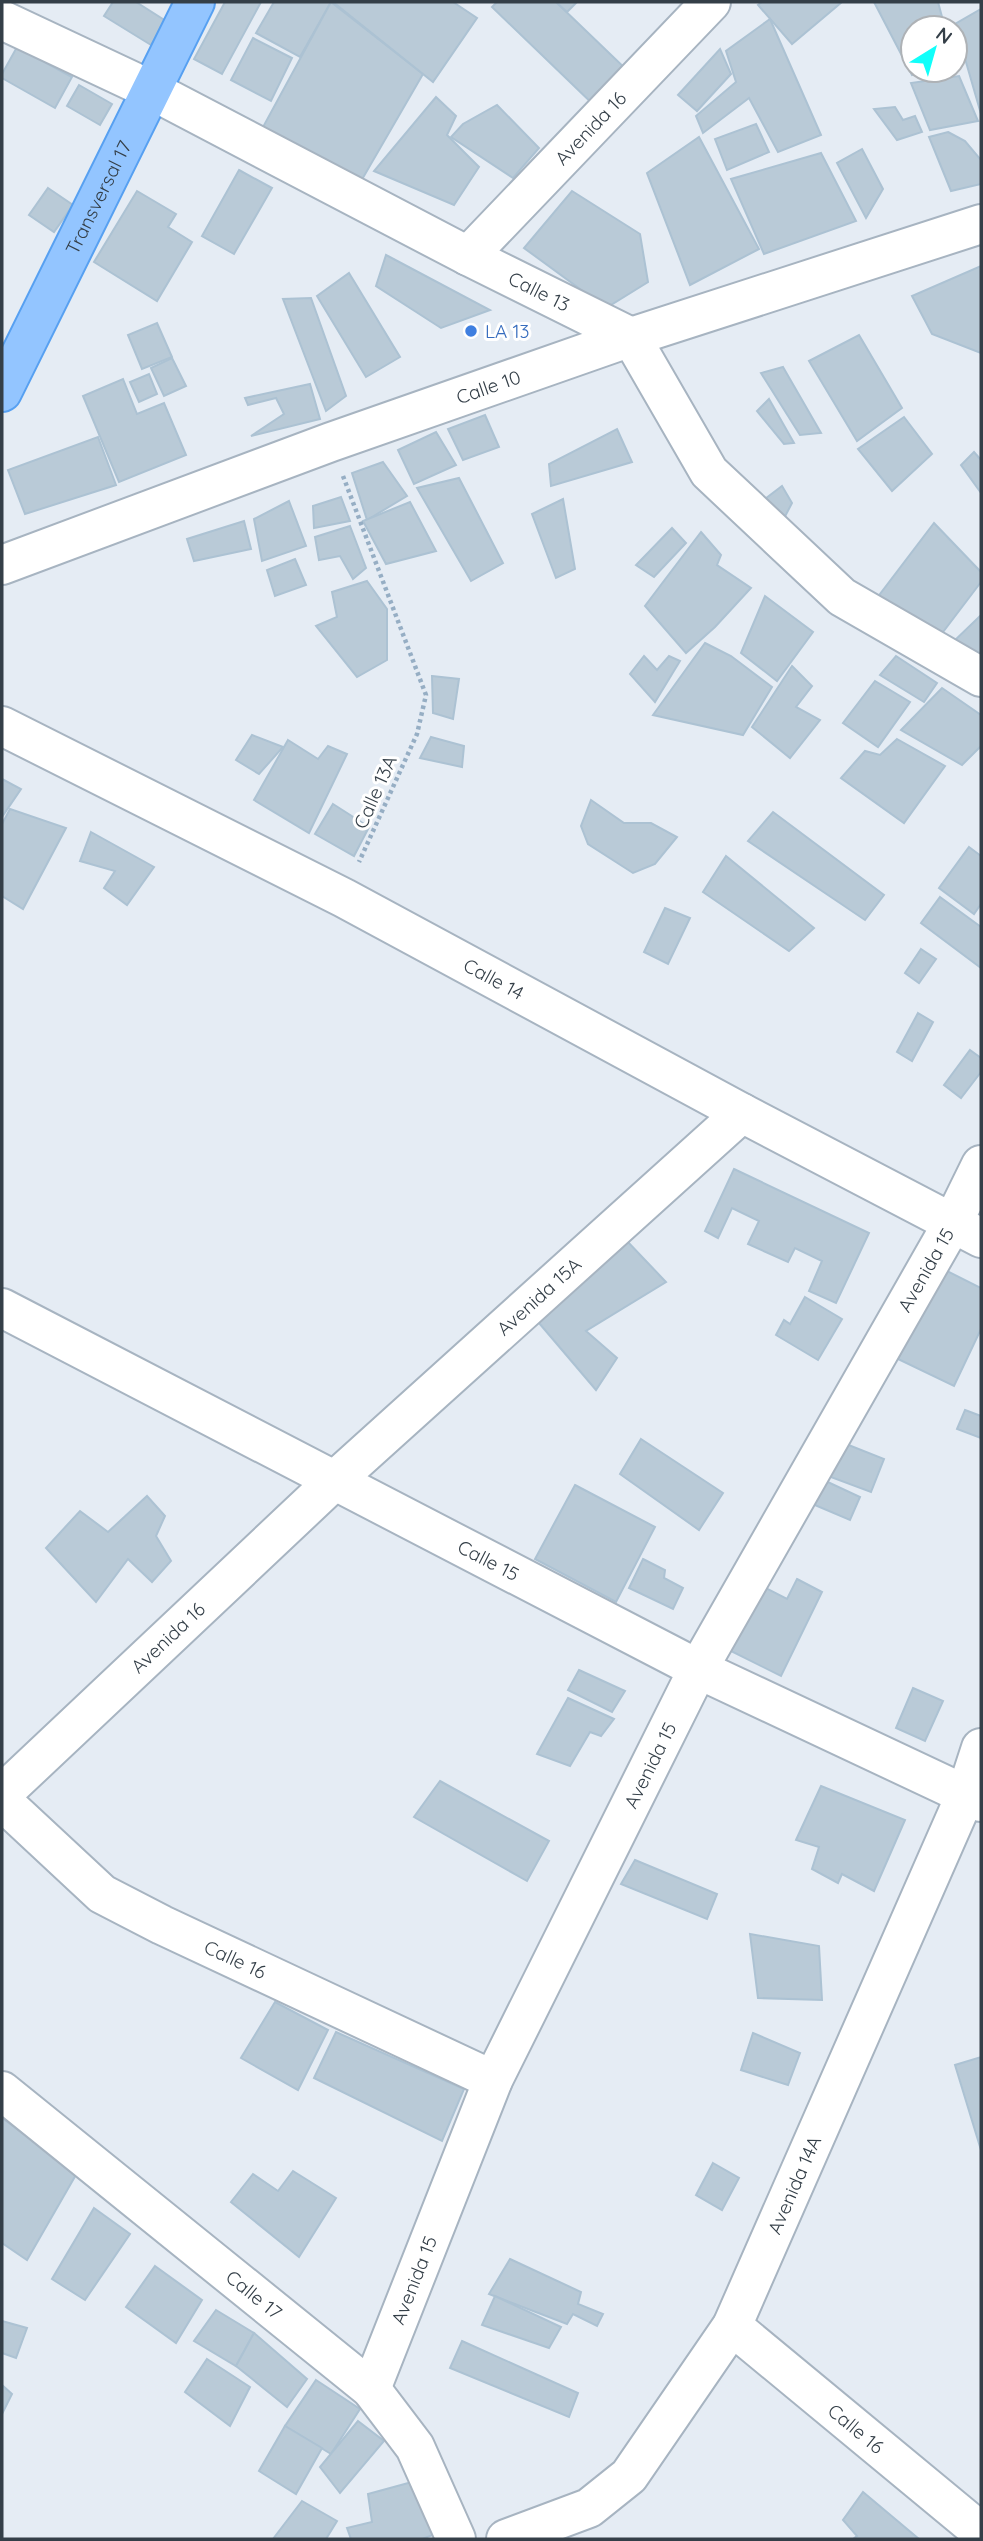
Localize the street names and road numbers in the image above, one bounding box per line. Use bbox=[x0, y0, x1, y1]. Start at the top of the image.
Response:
street label: Avenida 16 bbox=[550, 86, 631, 170]
street label: Transversal 17 bbox=[60, 136, 137, 258]
street label: Calle 13 bbox=[505, 266, 574, 317]
street label: Calle 10 bbox=[453, 365, 524, 409]
street label: Calle 13A bbox=[348, 752, 402, 832]
street label: Calle 14 bbox=[459, 953, 528, 1005]
street label: Avenida 15 bbox=[892, 1224, 959, 1316]
street label: Avenida 15A bbox=[492, 1252, 586, 1341]
street label: Calle 15 bbox=[454, 1535, 523, 1586]
street label: Avenida 16 bbox=[126, 1597, 210, 1678]
street label: Avenida 15 bbox=[618, 1718, 682, 1812]
street label: Calle 16 bbox=[200, 1935, 270, 1984]
street label: Avenida 14A bbox=[762, 2132, 826, 2238]
street label: Avenida 15 bbox=[386, 2232, 442, 2328]
street label: Calle 17 bbox=[221, 2265, 287, 2325]
street label: Calle 16 bbox=[823, 2398, 889, 2459]

